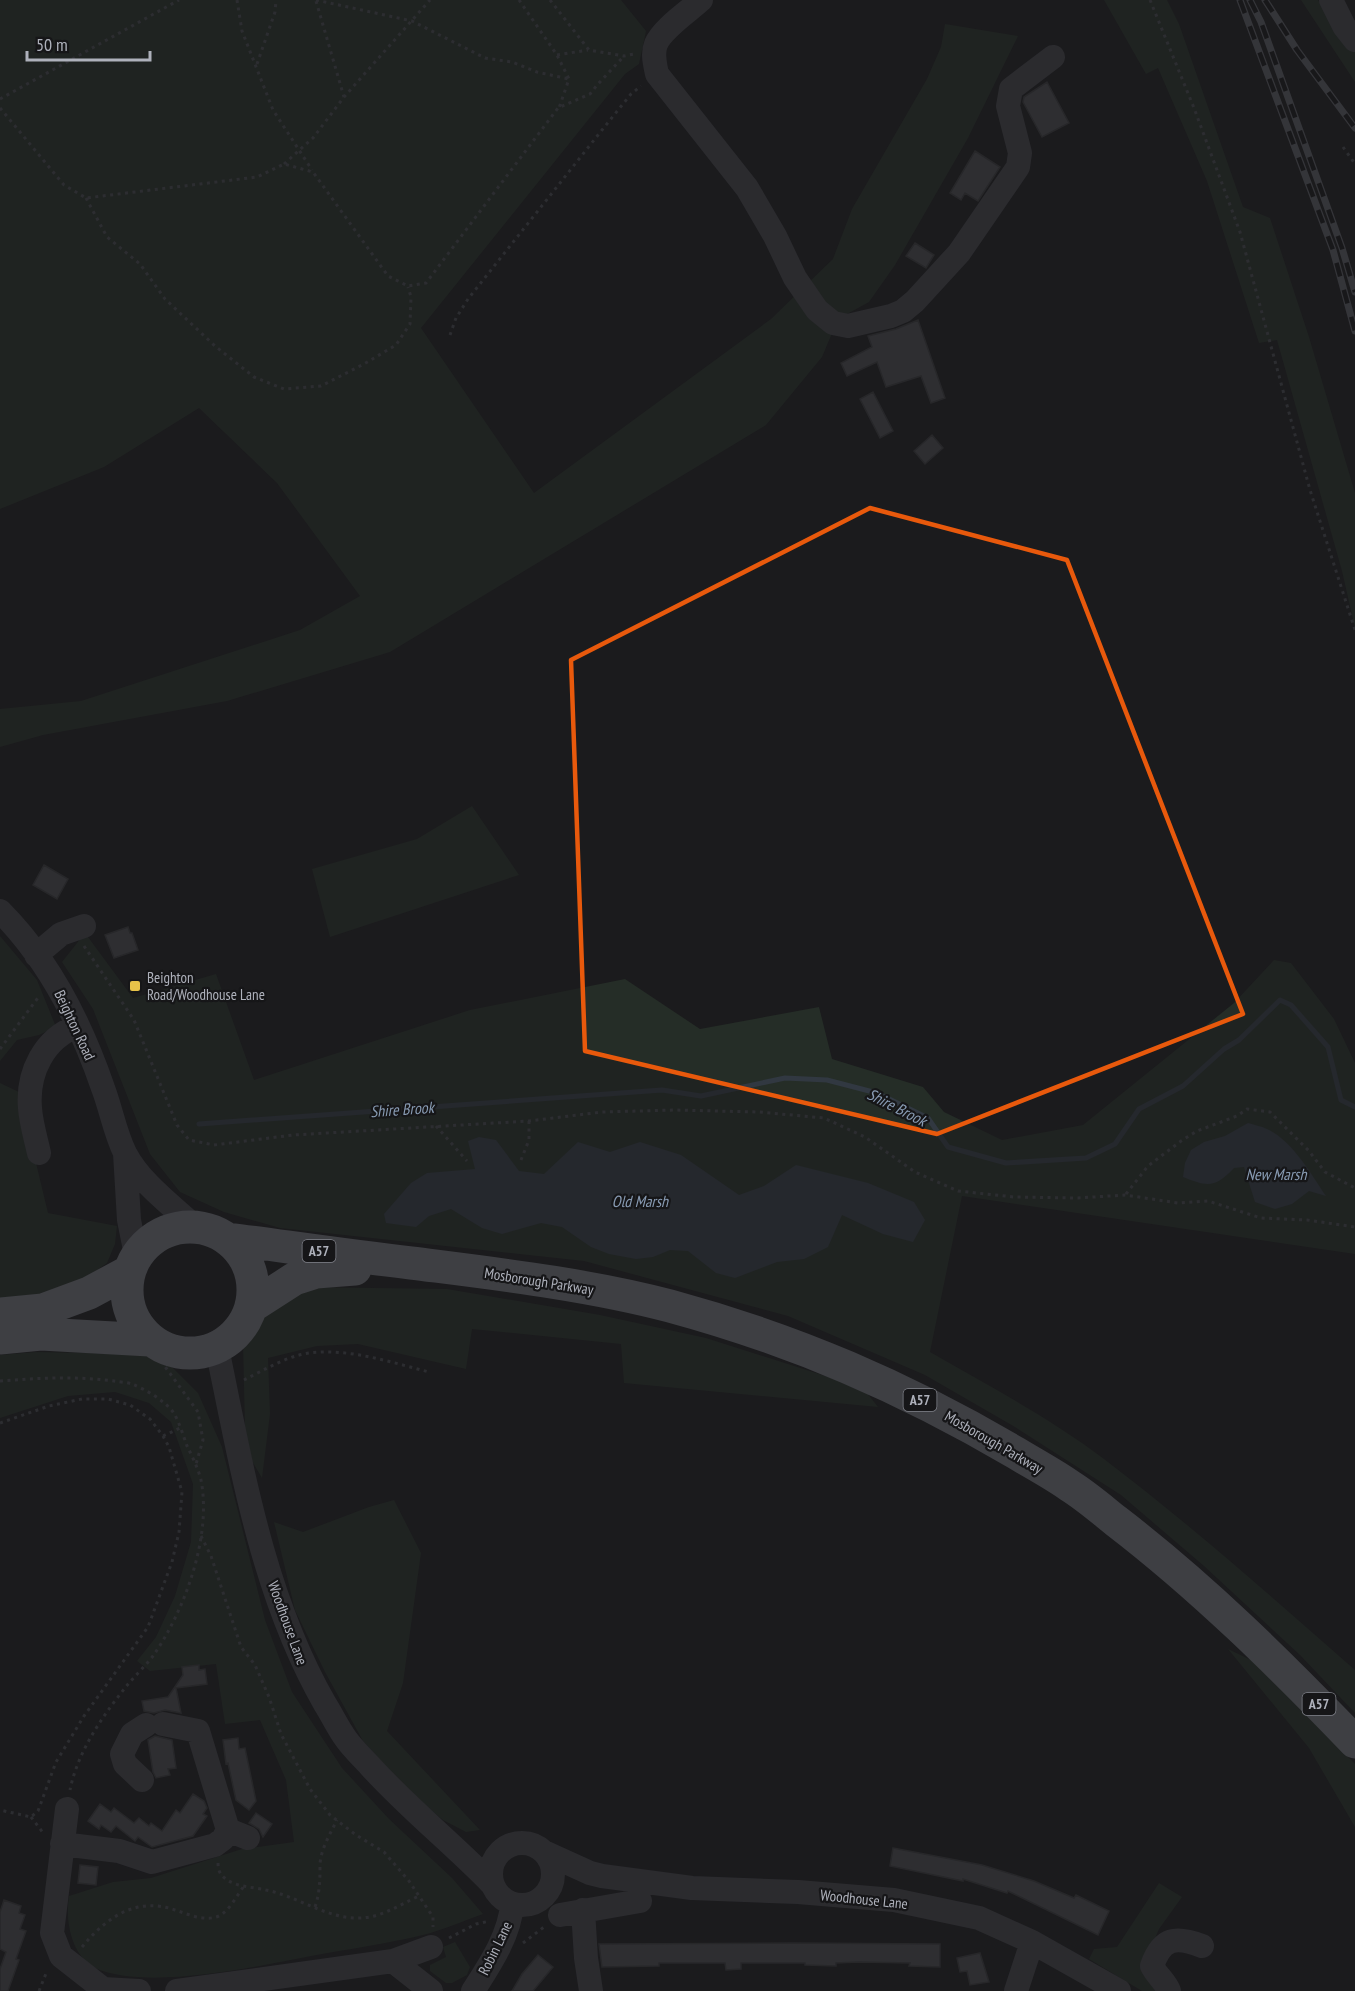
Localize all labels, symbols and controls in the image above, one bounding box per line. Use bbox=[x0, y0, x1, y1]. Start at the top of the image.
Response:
scale bar bbox=[27, 24, 150, 62]
text: 50 m bbox=[36, 33, 68, 56]
place label: Beighton Road/Woodhouse Lane bbox=[147, 968, 265, 1004]
marker: Beighton Road/Woodhouse Lane bbox=[128, 979, 142, 993]
street label: Beighton Road bbox=[50, 987, 100, 1063]
water label: Shire Brook bbox=[864, 1084, 932, 1131]
water label: Shire Brook bbox=[370, 1097, 436, 1121]
water label: New Marsh bbox=[1245, 1164, 1307, 1184]
water label: Old Marsh bbox=[612, 1191, 669, 1211]
road number: A57 bbox=[302, 1240, 336, 1262]
street label: Mosborough Parkway bbox=[483, 1263, 595, 1299]
road number: A57 bbox=[904, 1389, 936, 1411]
street label: Mosborough Parkway bbox=[942, 1406, 1047, 1478]
street label: Woodhouse Lane bbox=[264, 1578, 312, 1668]
road number: A57 bbox=[1302, 1693, 1336, 1715]
street label: Woodhouse Lane bbox=[819, 1885, 909, 1913]
street label: Robin Lane bbox=[474, 1918, 516, 1978]

